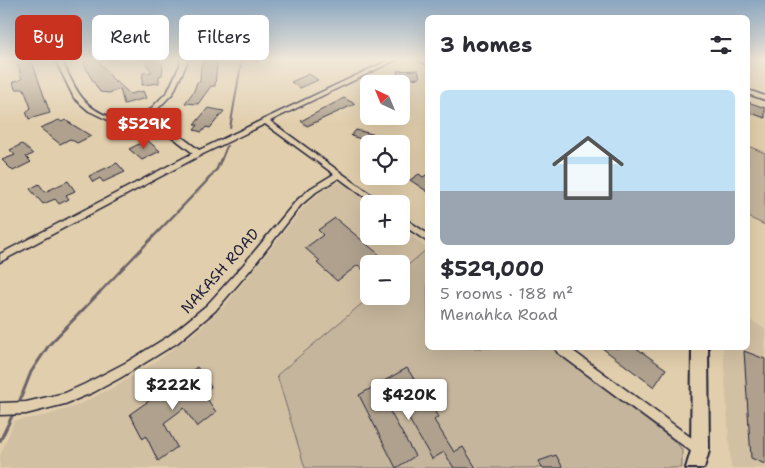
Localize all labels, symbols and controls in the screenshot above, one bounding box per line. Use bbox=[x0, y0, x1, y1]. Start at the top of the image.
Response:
chip: Buy bbox=[15, 15, 82, 60]
chip: Rent bbox=[92, 15, 169, 60]
chip: Filters bbox=[179, 15, 269, 60]
text: 3 homes bbox=[440, 31, 532, 59]
icon: filters bbox=[707, 31, 735, 59]
north arrow bbox=[360, 75, 410, 125]
map controls bbox=[360, 75, 410, 305]
pin: $529K bbox=[109, 108, 179, 150]
text: $529K bbox=[117, 113, 171, 134]
icon: home bbox=[543, 123, 633, 213]
button: locate bbox=[360, 135, 410, 185]
button: + bbox=[360, 195, 410, 245]
street label: NAKASH ROAD bbox=[176, 224, 264, 318]
button: − bbox=[360, 255, 410, 305]
text: $529,000 bbox=[440, 255, 544, 283]
text: 5 rooms · 188 m² bbox=[440, 283, 573, 304]
text: Menahka Road bbox=[440, 304, 558, 325]
pin: $222K bbox=[138, 368, 208, 411]
text: $222K bbox=[146, 374, 200, 395]
pin: $420K bbox=[374, 378, 444, 421]
text: $420K bbox=[382, 384, 436, 405]

